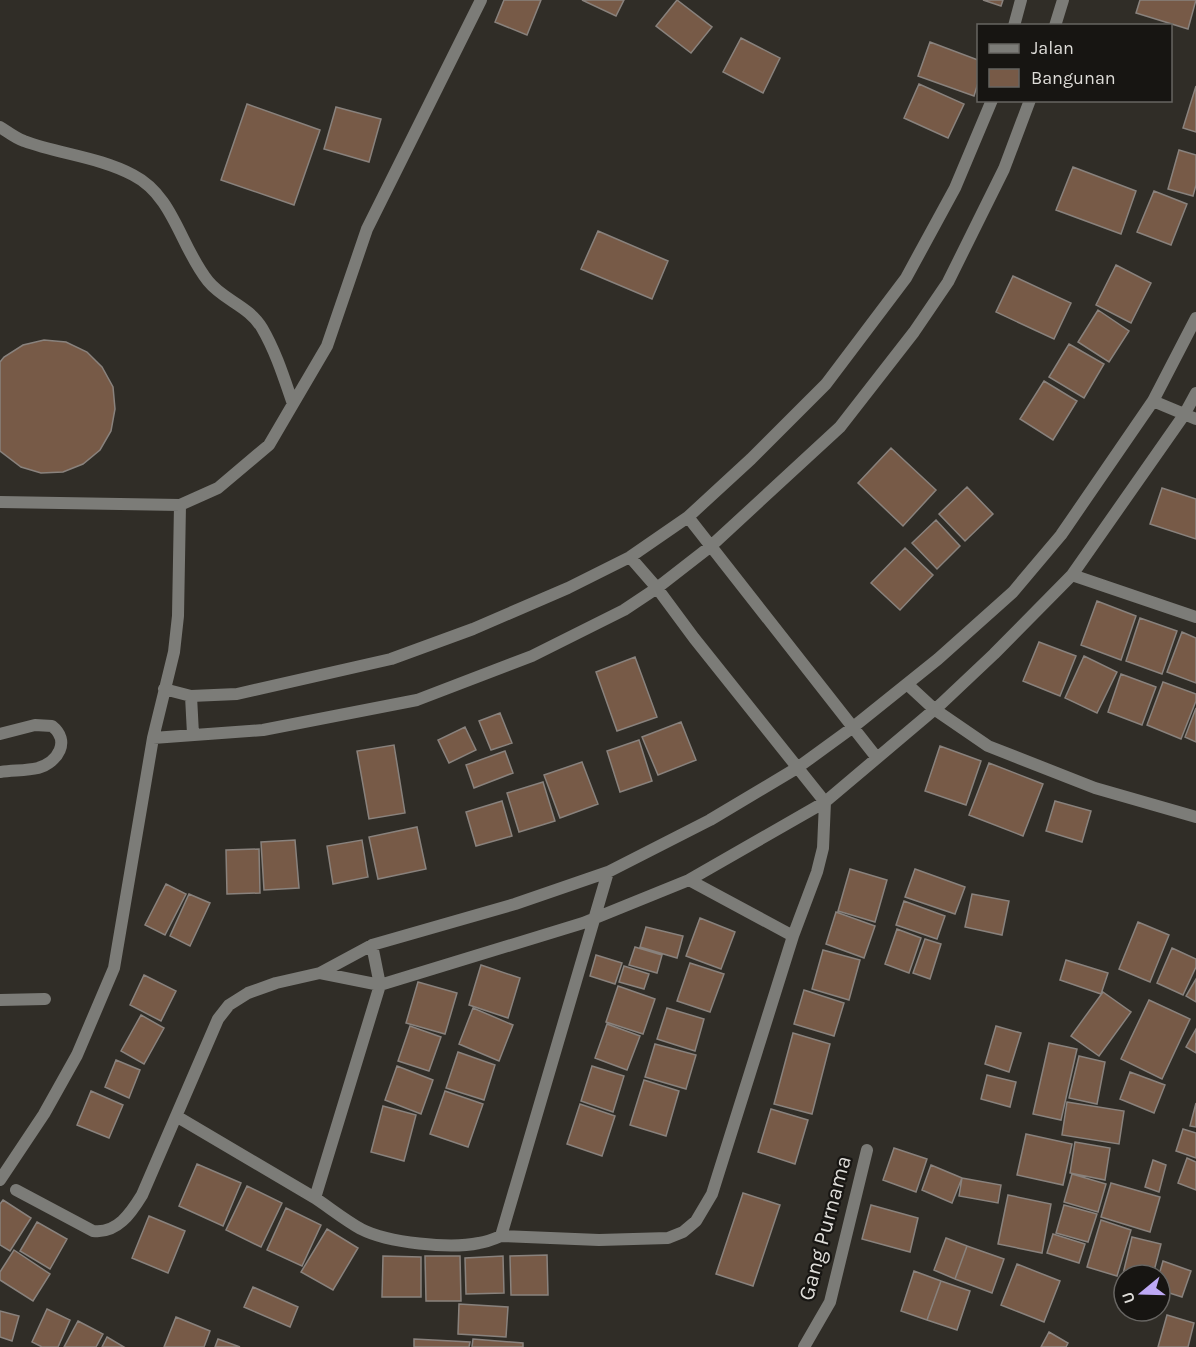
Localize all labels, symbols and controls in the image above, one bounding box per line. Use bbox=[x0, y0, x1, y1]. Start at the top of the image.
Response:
legend bbox=[977, 24, 1172, 102]
text: Jalan bbox=[1031, 37, 1074, 59]
text: Bangunan bbox=[1031, 67, 1116, 89]
street label: Gang Purnama bbox=[793, 1153, 857, 1303]
north arrow bbox=[1112, 1263, 1172, 1323]
text: U bbox=[1118, 1289, 1139, 1306]

